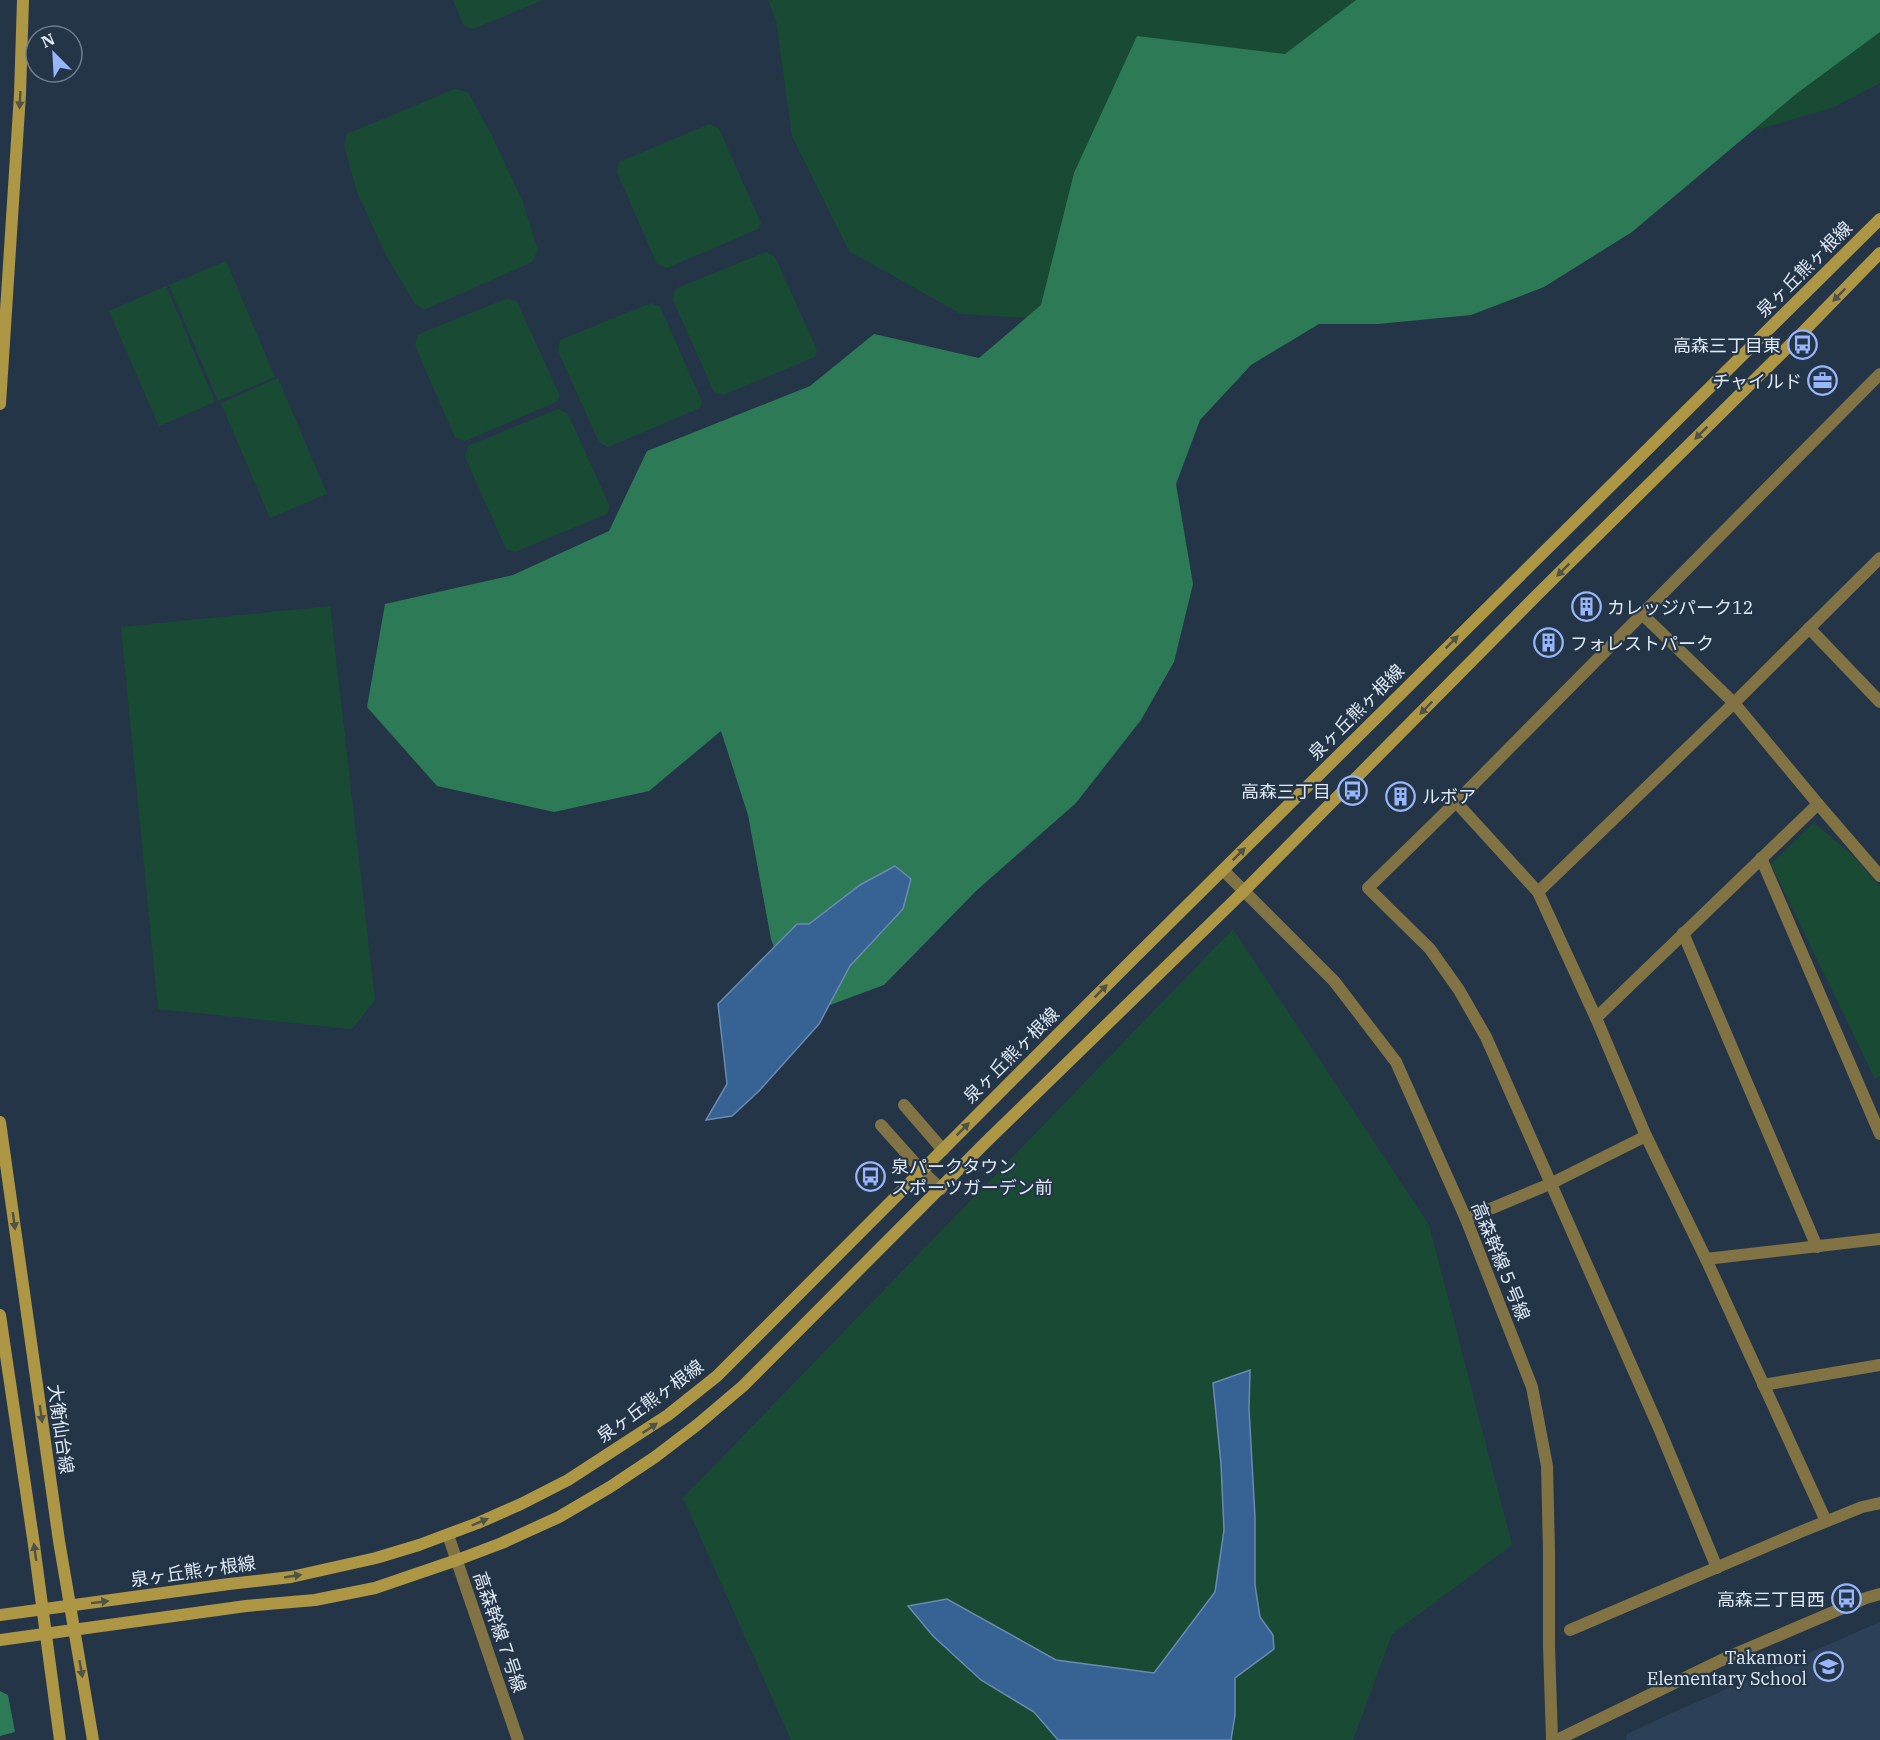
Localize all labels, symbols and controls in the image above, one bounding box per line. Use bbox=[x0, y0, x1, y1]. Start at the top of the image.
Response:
north arrow bbox=[24, 24, 84, 84]
text: N bbox=[38, 29, 58, 52]
one-way arrow bbox=[15, 91, 25, 110]
street label: 泉ヶ丘熊ヶ根線 bbox=[1751, 216, 1857, 322]
one-way arrow bbox=[1833, 287, 1847, 301]
bus stop icon: 高森三丁目東 bbox=[1786, 329, 1818, 361]
place label: 高森三丁目東 bbox=[1673, 334, 1781, 357]
office icon: チャイルド bbox=[1807, 365, 1839, 397]
place label: チャイルド bbox=[1712, 370, 1802, 393]
one-way arrow bbox=[1695, 425, 1709, 439]
one-way arrow bbox=[1556, 562, 1570, 576]
building icon: カレッジパーク12 bbox=[1570, 591, 1602, 623]
place label: カレッジパーク12 bbox=[1607, 596, 1754, 619]
building icon: フォレストパーク bbox=[1533, 627, 1565, 659]
place label: フォレストパーク bbox=[1570, 632, 1714, 655]
one-way arrow bbox=[1445, 636, 1459, 650]
street label: 泉ヶ丘熊ヶ根線 bbox=[1303, 659, 1409, 765]
one-way arrow bbox=[1419, 701, 1433, 715]
bus stop icon: 高森三丁目 bbox=[1336, 775, 1368, 807]
place label: 高森三丁目 bbox=[1241, 780, 1331, 803]
building icon: ルボア bbox=[1385, 780, 1417, 812]
place label: ルボア bbox=[1422, 785, 1476, 808]
one-way arrow bbox=[1232, 847, 1246, 861]
one-way arrow bbox=[1093, 984, 1108, 998]
street label: 泉ヶ丘熊ヶ根線 bbox=[958, 1002, 1064, 1108]
one-way arrow bbox=[956, 1122, 970, 1137]
place label: 泉パークタウン スポーツガーデン前 bbox=[891, 1155, 1053, 1199]
bus stop icon: 泉パークタウン スポーツガーデン前 bbox=[854, 1160, 886, 1192]
street label: 高森幹線５号線 bbox=[1467, 1198, 1535, 1324]
one-way arrow bbox=[10, 1212, 19, 1231]
street label: 泉ヶ丘熊ヶ根線 bbox=[592, 1355, 708, 1447]
street label: 大衡仙台線 bbox=[43, 1383, 79, 1475]
one-way arrow bbox=[36, 1405, 46, 1424]
one-way arrow bbox=[641, 1422, 658, 1433]
one-way arrow bbox=[471, 1517, 489, 1527]
one-way arrow bbox=[30, 1542, 40, 1561]
street label: 泉ヶ丘熊ヶ根線 bbox=[129, 1551, 257, 1591]
street label: 高森幹線７号線 bbox=[469, 1569, 531, 1695]
one-way arrow bbox=[283, 1571, 302, 1580]
bus stop icon: 高森三丁目西 bbox=[1830, 1583, 1862, 1615]
place label: 高森三丁目西 bbox=[1717, 1588, 1825, 1611]
one-way arrow bbox=[90, 1598, 109, 1607]
place label: Takamori Elementary School bbox=[1647, 1646, 1807, 1690]
school or university icon: Takamori Elementary School bbox=[1812, 1651, 1844, 1683]
one-way arrow bbox=[76, 1660, 85, 1679]

